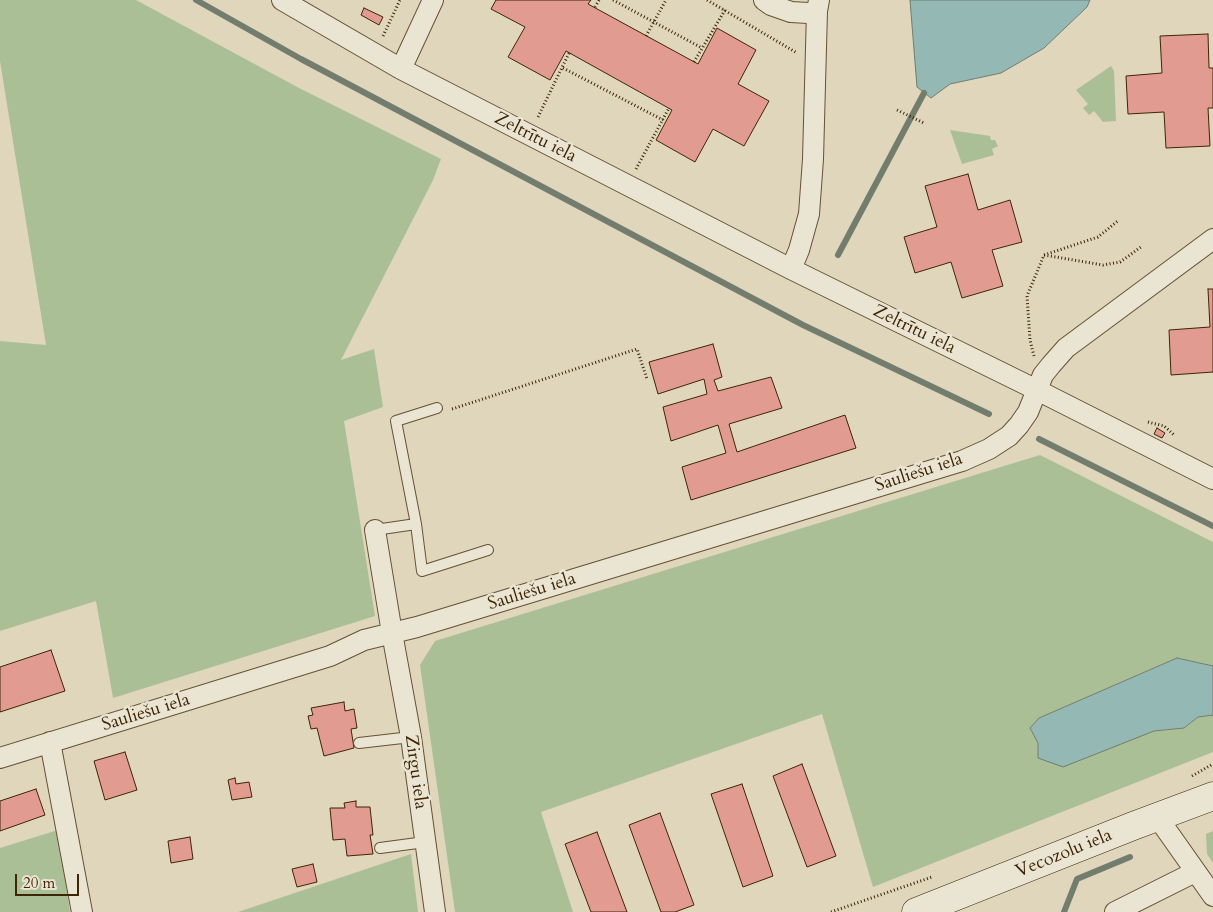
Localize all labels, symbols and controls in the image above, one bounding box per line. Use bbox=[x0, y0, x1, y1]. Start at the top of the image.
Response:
street label: Zeltrītu iela bbox=[490, 108, 580, 168]
street label: Zeltrītu iela bbox=[869, 301, 959, 359]
street label: Sauliešu iela bbox=[872, 449, 966, 497]
street label: Sauliešu iela bbox=[485, 568, 579, 616]
street label: Sauliešu iela bbox=[99, 689, 193, 737]
street label: Zirgu iela bbox=[399, 733, 431, 811]
street label: Vecozolu iela bbox=[1013, 825, 1115, 883]
scale bar bbox=[18, 864, 81, 896]
text: 20 m bbox=[23, 873, 55, 893]

